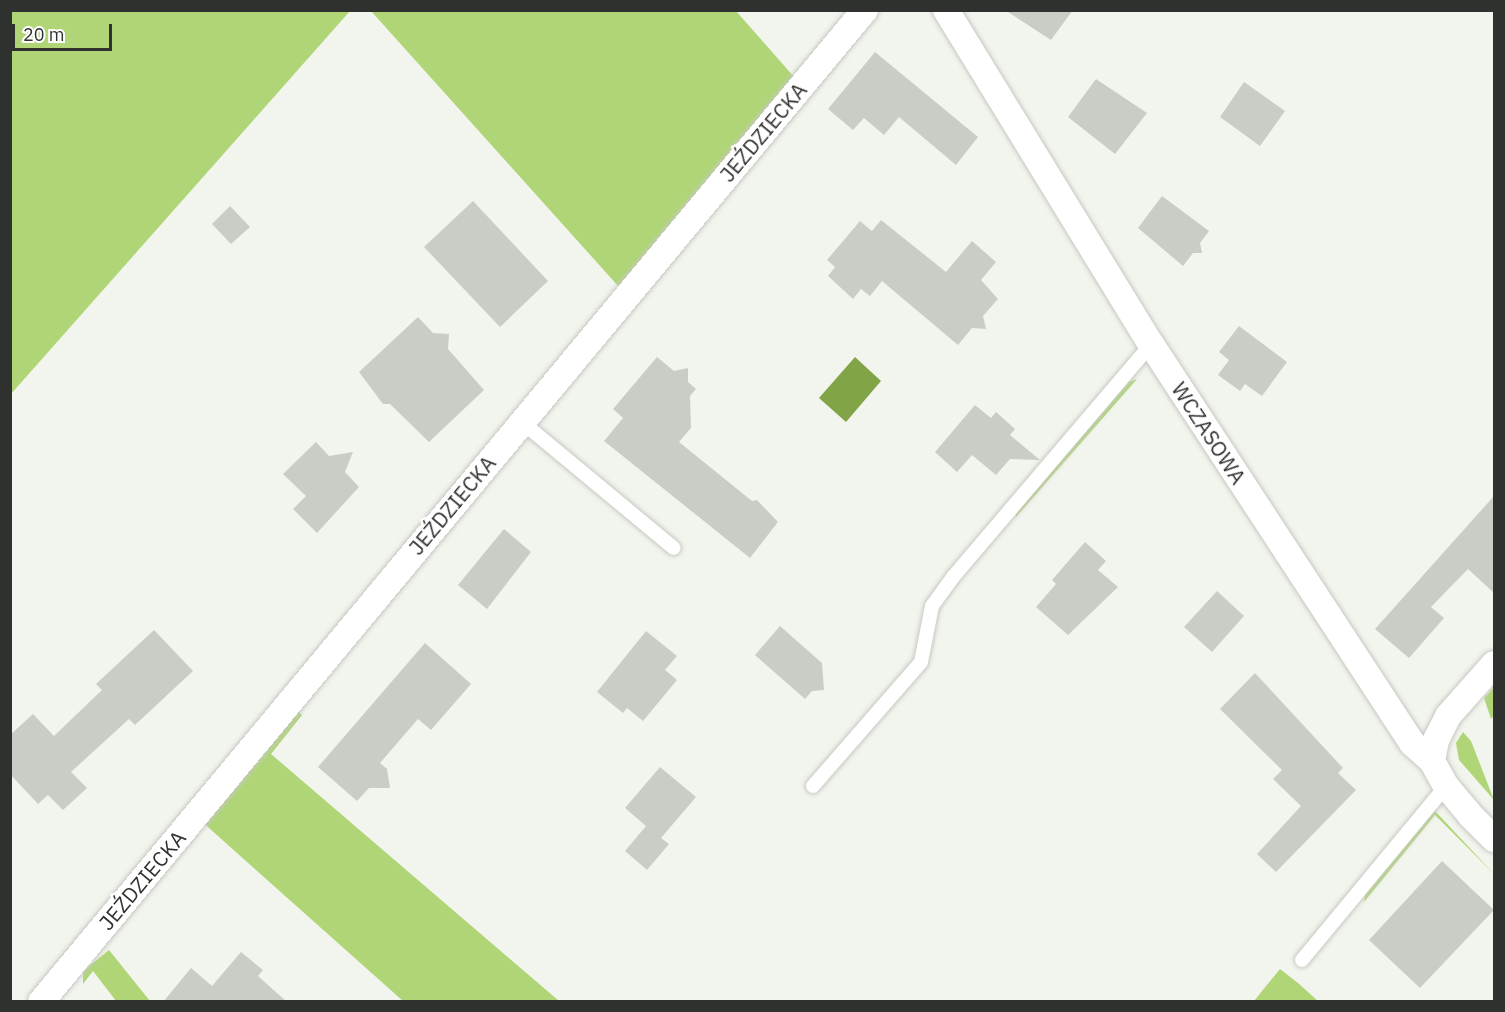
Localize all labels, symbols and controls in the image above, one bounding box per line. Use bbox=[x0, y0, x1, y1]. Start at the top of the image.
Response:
scale bar bbox=[15, 12, 116, 50]
text: 20 m bbox=[23, 23, 65, 46]
street label: JEŹDZIECKA bbox=[714, 77, 812, 187]
street label: WCZASOWA bbox=[1167, 377, 1251, 489]
street label: JEŹDZIECKA bbox=[403, 450, 501, 560]
street label: JEŹDZIECKA bbox=[93, 825, 191, 935]

